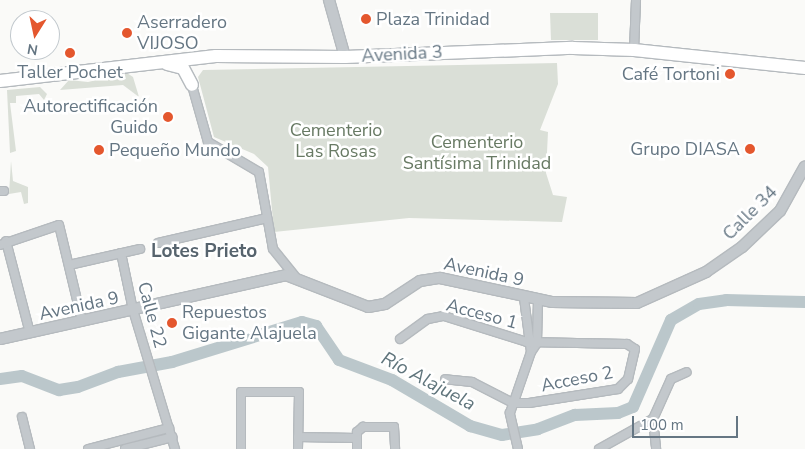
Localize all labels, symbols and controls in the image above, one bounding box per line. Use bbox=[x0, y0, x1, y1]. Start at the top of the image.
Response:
place label: Plaza Trinidad bbox=[376, 8, 490, 30]
north arrow bbox=[10, 10, 60, 60]
place label: Aserradero VIJOSO bbox=[137, 12, 227, 54]
marker: Plaza Trinidad bbox=[360, 13, 372, 25]
marker: Aserradero VIJOSO bbox=[121, 27, 133, 39]
text: N bbox=[26, 39, 39, 60]
street label: Avenida 3 bbox=[361, 41, 443, 67]
marker: Taller Pochet bbox=[64, 47, 76, 59]
place label: Taller Pochet bbox=[17, 61, 123, 83]
place label: Café Tortoni bbox=[622, 63, 720, 85]
marker: Café Tortoni bbox=[724, 68, 736, 80]
place label: Autorectificación Guido bbox=[23, 96, 158, 138]
marker: Autorectificación Guido bbox=[162, 111, 174, 123]
park label: Cementerio Las Rosas bbox=[290, 120, 382, 162]
park label: Cementerio Santísima Trinidad bbox=[403, 132, 551, 174]
place label: Grupo DIASA bbox=[630, 138, 740, 160]
place label: Pequeño Mundo bbox=[109, 139, 241, 161]
marker: Grupo DIASA bbox=[744, 143, 756, 155]
marker: Pequeño Mundo bbox=[93, 144, 105, 156]
street label: Calle 34 bbox=[718, 181, 782, 245]
district label: Lotes Prieto bbox=[151, 241, 257, 263]
street label: Avenida 9 bbox=[442, 253, 526, 291]
street label: Calle 22 bbox=[133, 279, 171, 351]
street label: Avenida 9 bbox=[37, 287, 121, 325]
street label: Acceso 1 bbox=[444, 294, 520, 334]
place label: Repuestos Gigante Alajuela bbox=[182, 302, 317, 344]
marker: Repuestos Gigante Alajuela bbox=[166, 317, 178, 329]
water label: Río Alajuela bbox=[377, 348, 479, 416]
street label: Acceso 2 bbox=[539, 361, 615, 397]
scale bar bbox=[635, 406, 741, 438]
text: 100 m bbox=[640, 415, 684, 435]

